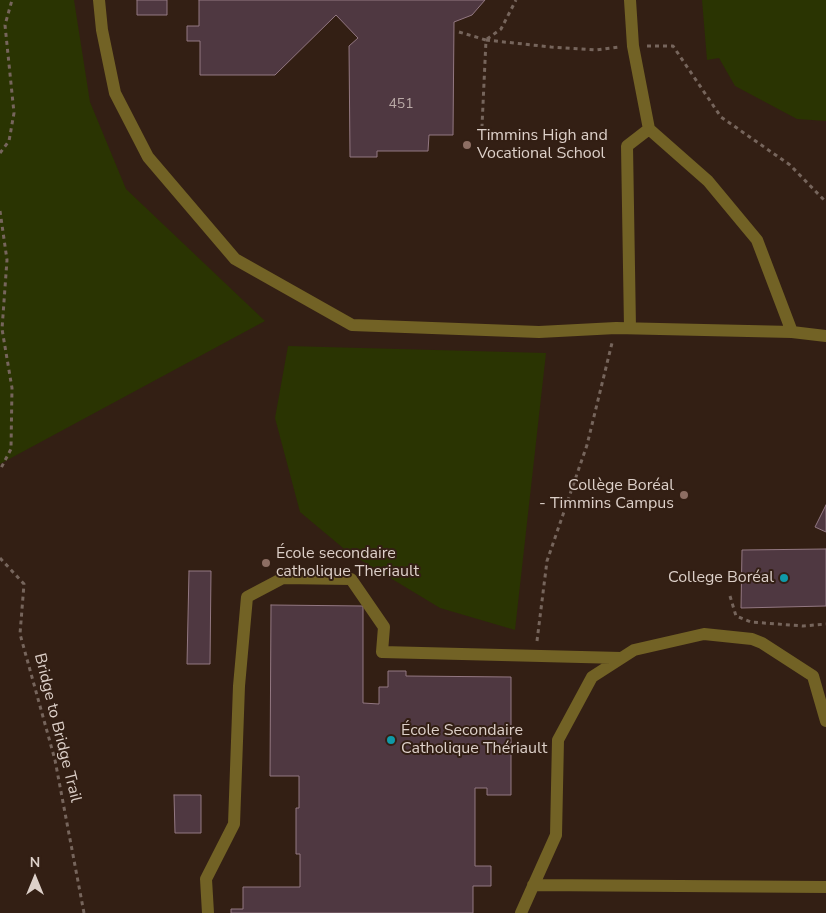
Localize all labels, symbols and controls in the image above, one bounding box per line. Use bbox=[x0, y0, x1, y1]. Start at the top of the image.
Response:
house number: 451 bbox=[388, 97, 414, 113]
place label: Timmins High and Vocational School bbox=[477, 126, 608, 164]
marker: Timmins High and Vocational School bbox=[461, 139, 473, 151]
place label: Collège Boréal - Timmins Campus bbox=[539, 476, 674, 514]
marker: Collège Boréal - Timmins Campus bbox=[678, 489, 690, 501]
place label: École secondaire catholique Theriault bbox=[276, 544, 419, 582]
marker: École secondaire catholique Theriault bbox=[260, 557, 272, 569]
place label: College Boréal bbox=[668, 568, 774, 588]
marker: College Boréal bbox=[778, 572, 790, 584]
street label: Bridge to Bridge Trail bbox=[29, 652, 85, 804]
place label: École Secondaire Catholique Thériault bbox=[401, 721, 547, 759]
marker: École Secondaire Catholique Thériault bbox=[385, 734, 397, 746]
north arrow bbox=[10, 853, 60, 903]
text: N bbox=[30, 853, 40, 872]

